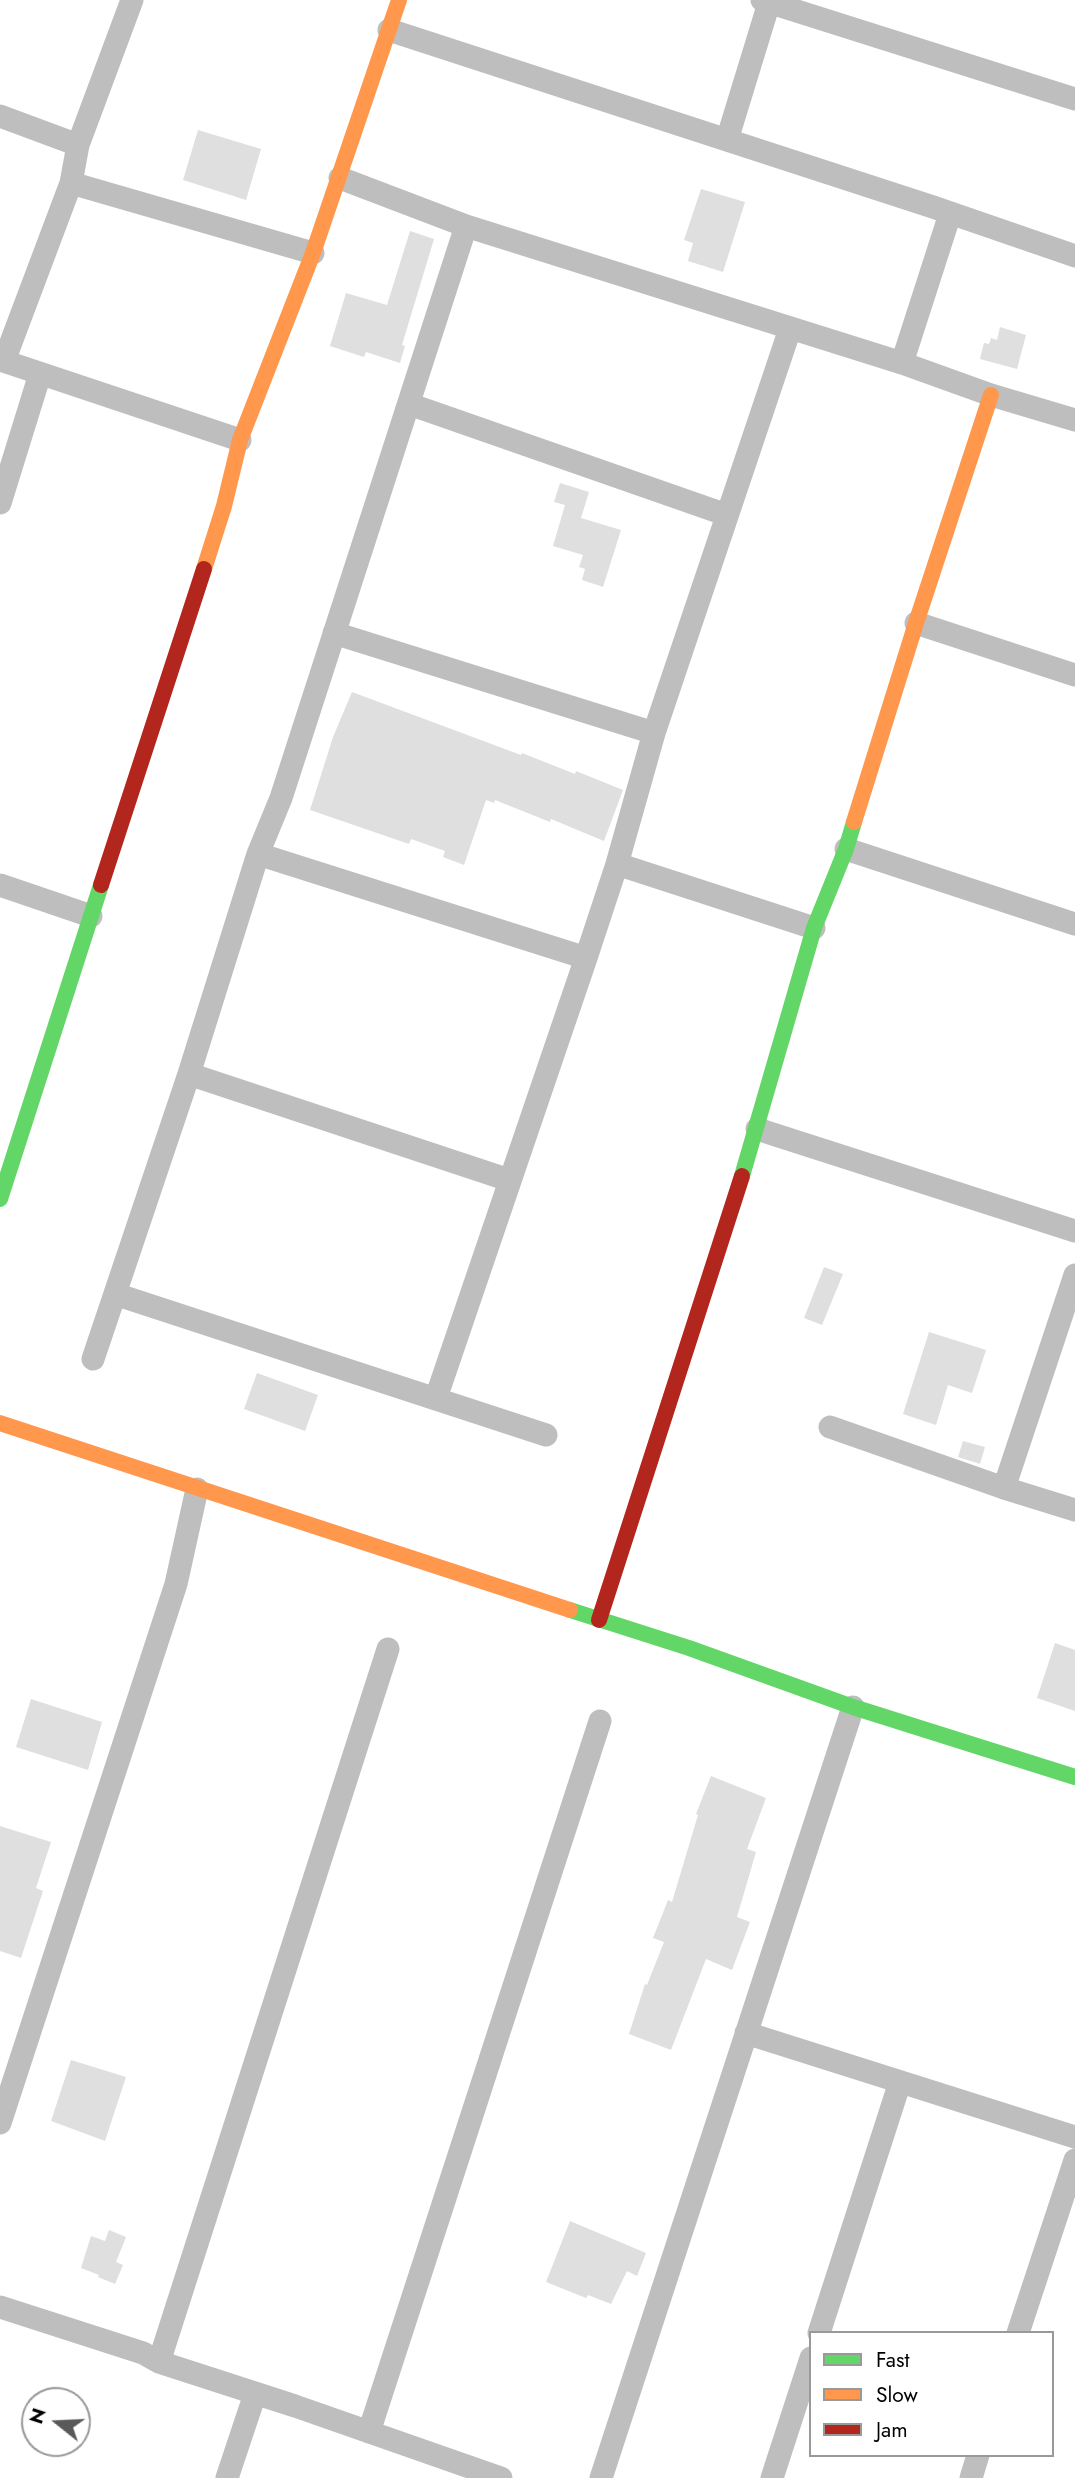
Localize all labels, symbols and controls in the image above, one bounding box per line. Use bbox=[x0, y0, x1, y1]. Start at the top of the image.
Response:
legend bbox=[809, 2331, 1054, 2457]
text: Fast bbox=[876, 2345, 909, 2375]
text: Slow bbox=[876, 2380, 918, 2410]
north arrow bbox=[21, 2387, 91, 2457]
text: N bbox=[22, 2405, 53, 2427]
text: Jam bbox=[876, 2415, 908, 2445]

